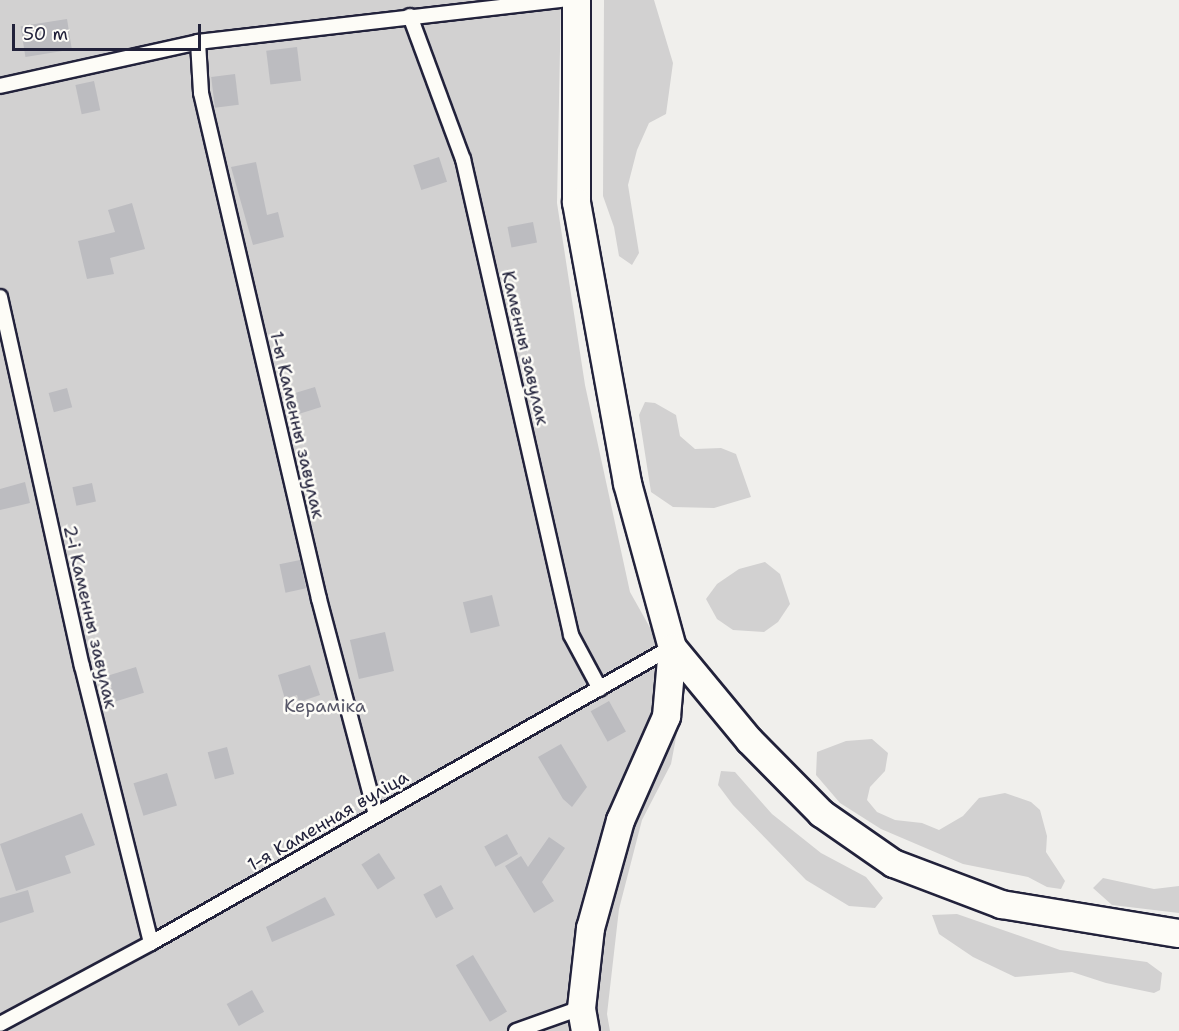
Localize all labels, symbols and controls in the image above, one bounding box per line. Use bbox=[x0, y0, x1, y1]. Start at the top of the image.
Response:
scale bar bbox=[15, 12, 204, 50]
text: 50 m bbox=[23, 22, 68, 46]
street label: Каменны завулак bbox=[497, 269, 553, 427]
street label: 1-ы Каменны завулак bbox=[265, 329, 329, 521]
street label: 2-і Каменны завулак bbox=[58, 523, 122, 711]
park label: Кераміка bbox=[284, 695, 366, 717]
street label: 1-я Каменная вуліца bbox=[244, 766, 412, 876]

